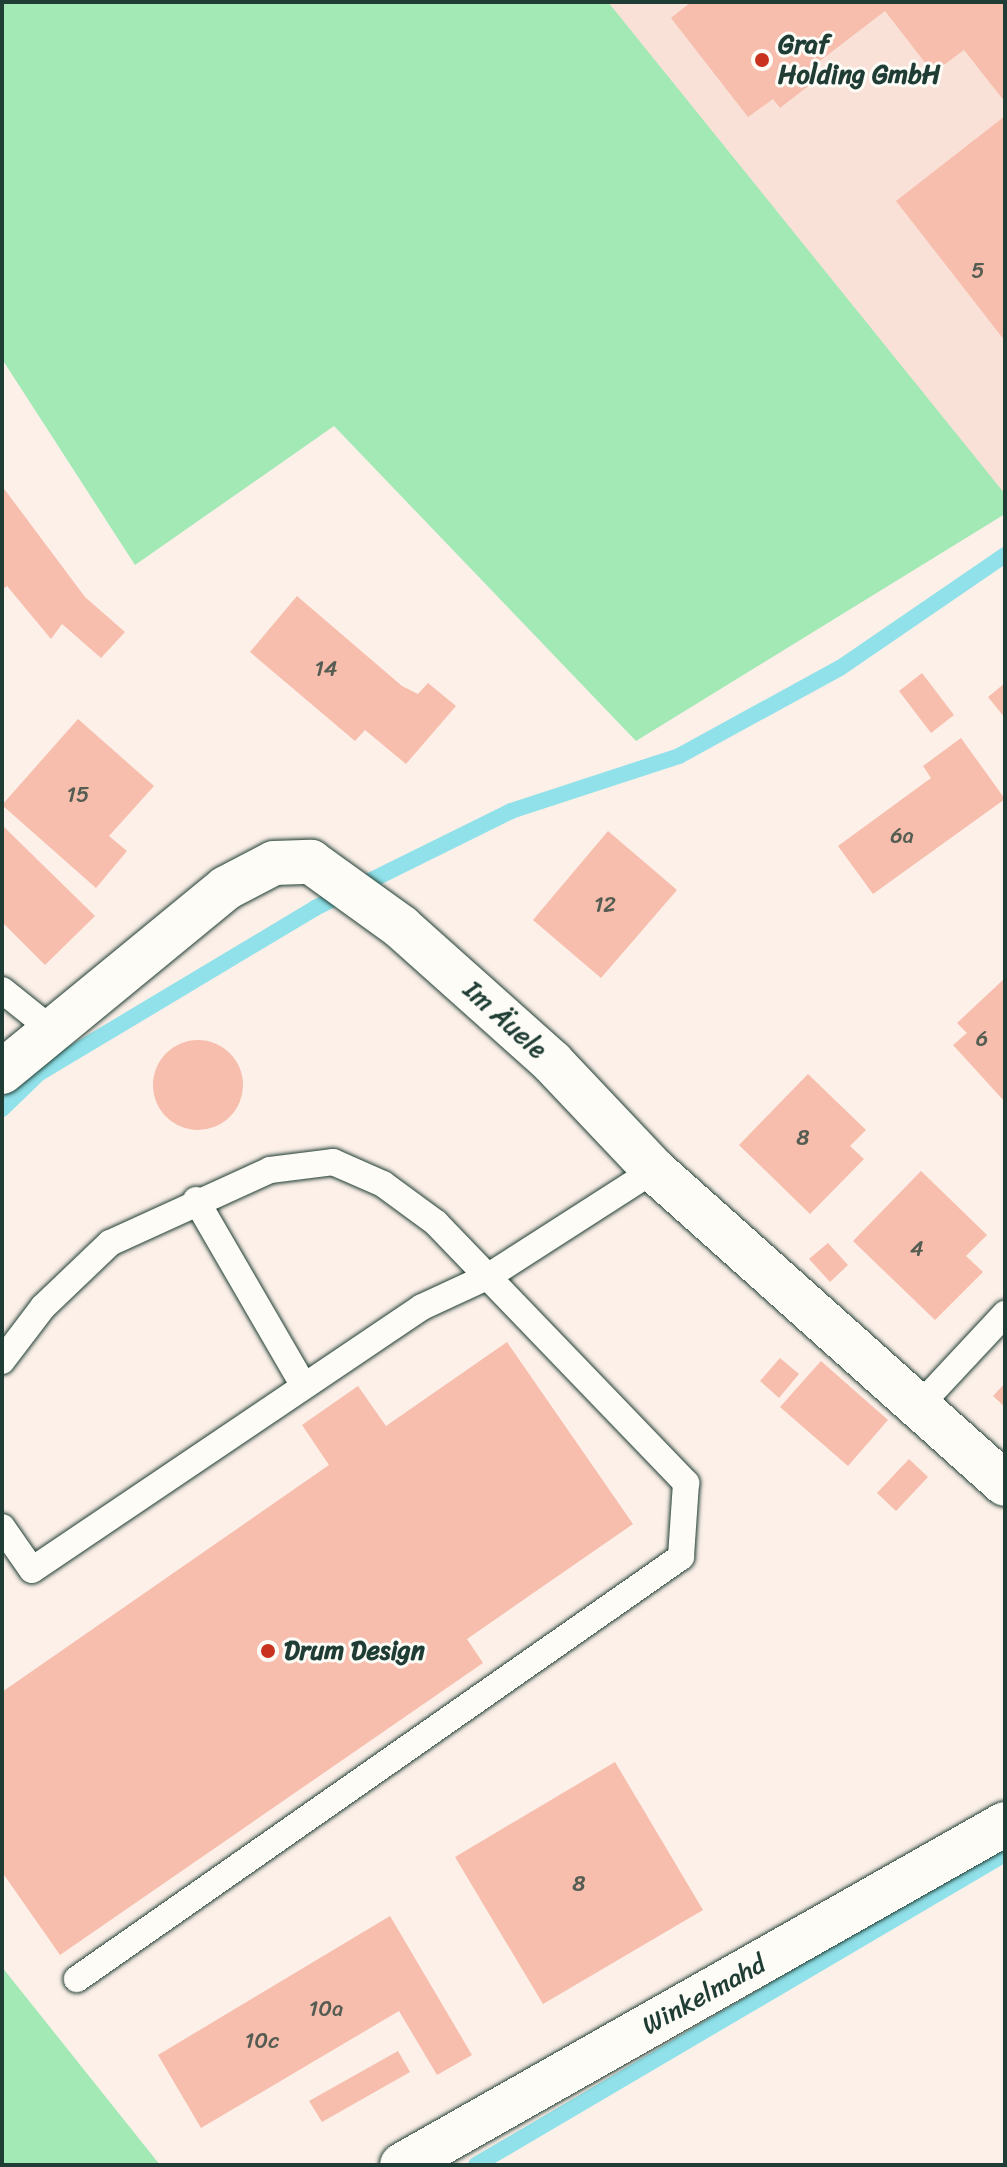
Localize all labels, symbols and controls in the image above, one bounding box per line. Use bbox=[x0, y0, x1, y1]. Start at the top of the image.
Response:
place label: Graf Holding GmbH bbox=[778, 29, 940, 90]
marker: Graf Holding GmbH bbox=[753, 51, 771, 69]
house number: 5 bbox=[971, 258, 985, 284]
house number: 14 bbox=[314, 656, 338, 682]
house number: 15 bbox=[67, 782, 89, 808]
house number: 6a bbox=[890, 823, 914, 849]
house number: 12 bbox=[594, 892, 616, 918]
street label: Im Äuele bbox=[457, 975, 553, 1065]
house number: 6 bbox=[976, 1026, 988, 1052]
house number: 8 bbox=[796, 1125, 810, 1151]
house number: 4 bbox=[910, 1236, 924, 1262]
place label: Drum Design bbox=[284, 1635, 426, 1667]
marker: Drum Design bbox=[259, 1642, 277, 1660]
house number: 8 bbox=[572, 1871, 586, 1897]
street label: Winkelmahd bbox=[637, 1948, 771, 2042]
house number: 10a bbox=[309, 1996, 343, 2022]
house number: 10c bbox=[245, 2028, 279, 2054]

